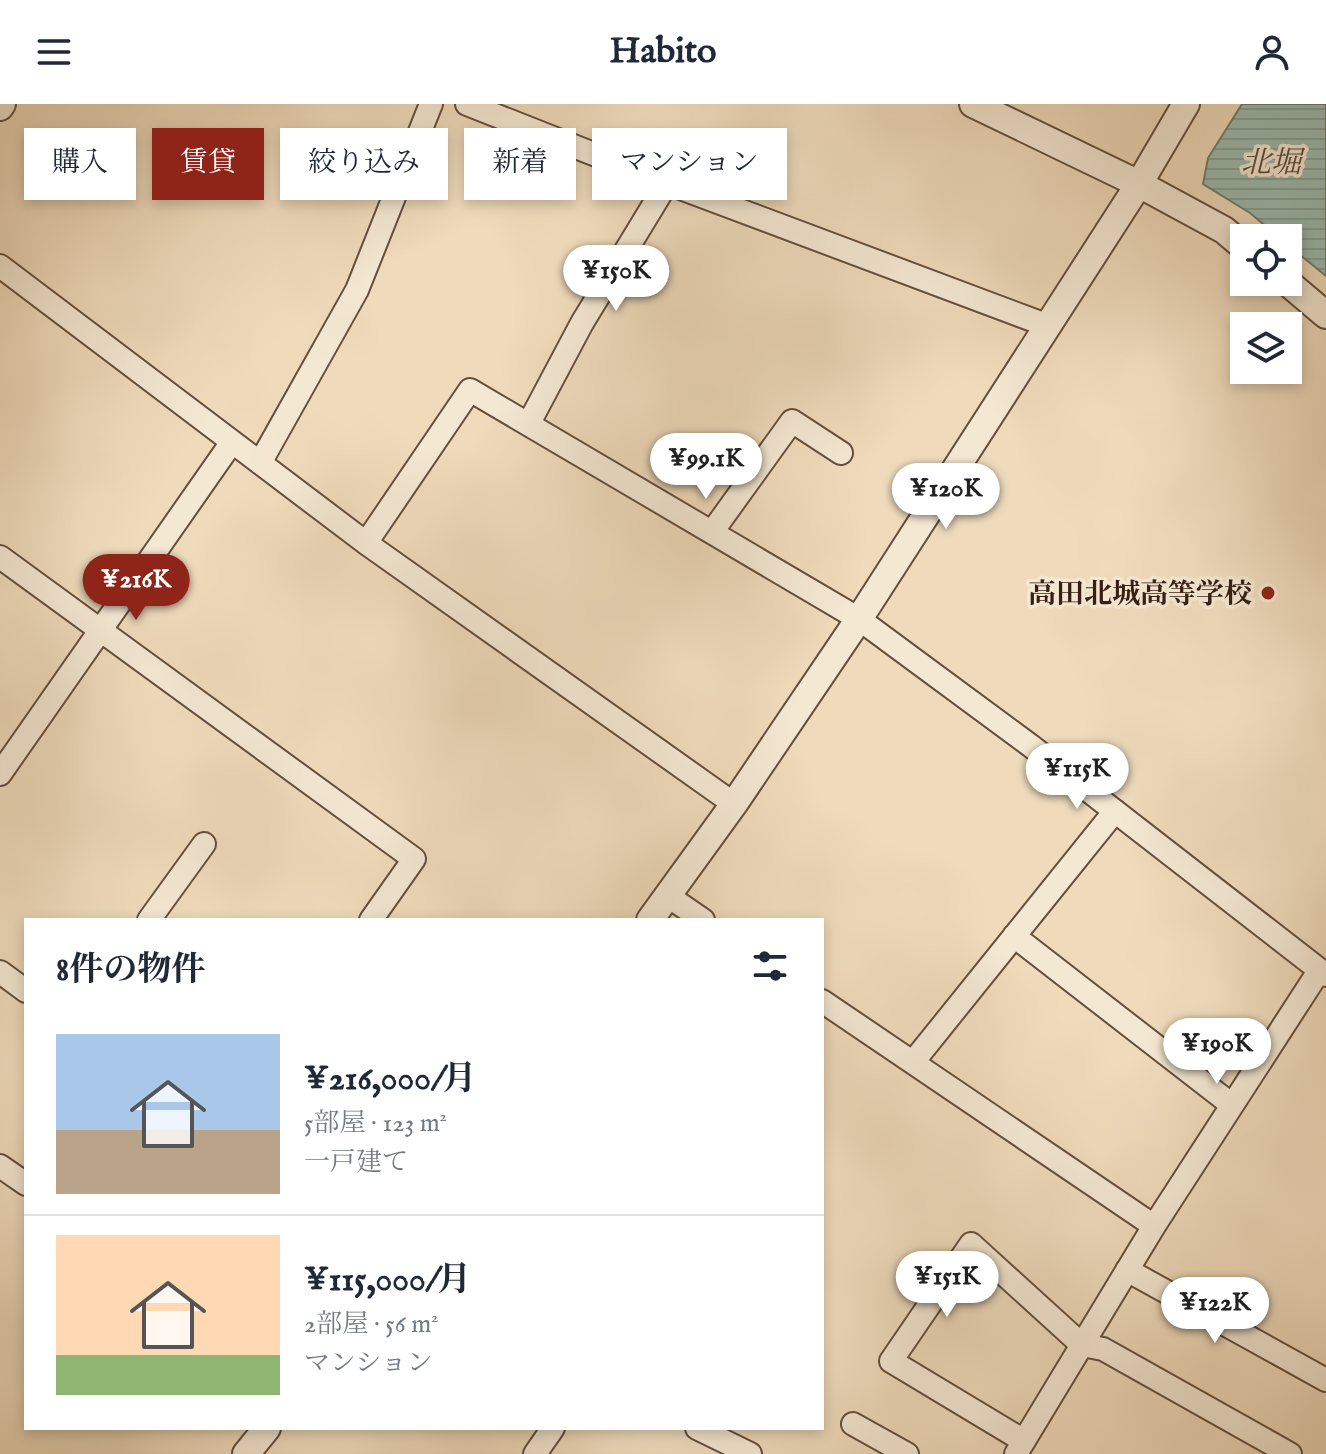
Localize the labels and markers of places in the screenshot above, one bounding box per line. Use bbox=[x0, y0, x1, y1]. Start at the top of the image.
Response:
pin: ¥150K bbox=[560, 245, 672, 313]
pin: ¥99.1K bbox=[641, 433, 771, 501]
pin: ¥120K bbox=[890, 463, 1002, 531]
pin: ¥216K bbox=[80, 554, 192, 622]
place label: 高田北城高等学校 bbox=[1028, 578, 1252, 613]
marker: 高田北城高等学校 bbox=[1259, 584, 1277, 602]
pin: ¥115K bbox=[1021, 743, 1133, 811]
pin: ¥190K bbox=[1161, 1018, 1273, 1086]
pin: ¥151K bbox=[891, 1251, 1003, 1319]
pin: ¥122K bbox=[1159, 1277, 1271, 1345]

